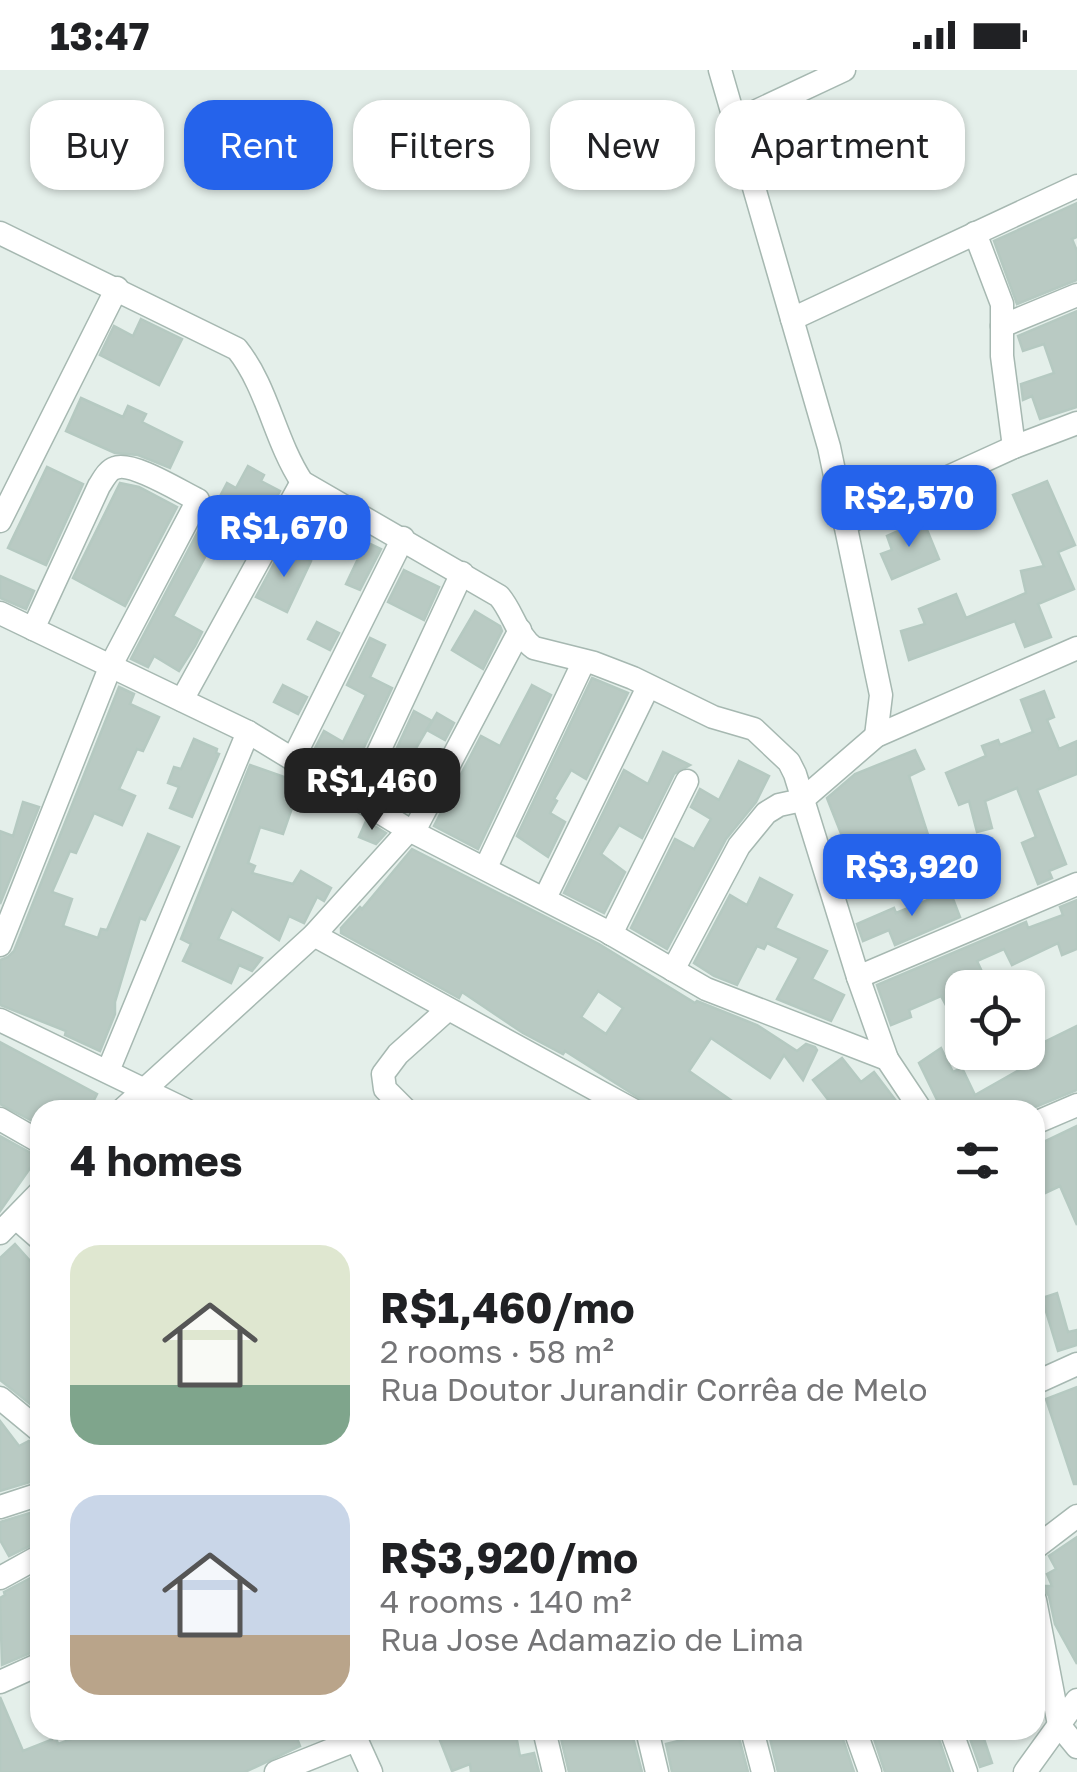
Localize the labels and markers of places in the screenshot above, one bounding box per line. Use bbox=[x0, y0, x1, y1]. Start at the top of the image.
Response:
pin: R$2,570 bbox=[817, 465, 1001, 550]
pin: R$1,670 bbox=[192, 495, 376, 580]
pin: R$1,460 bbox=[280, 748, 464, 833]
pin: R$3,920 bbox=[820, 834, 1004, 919]

